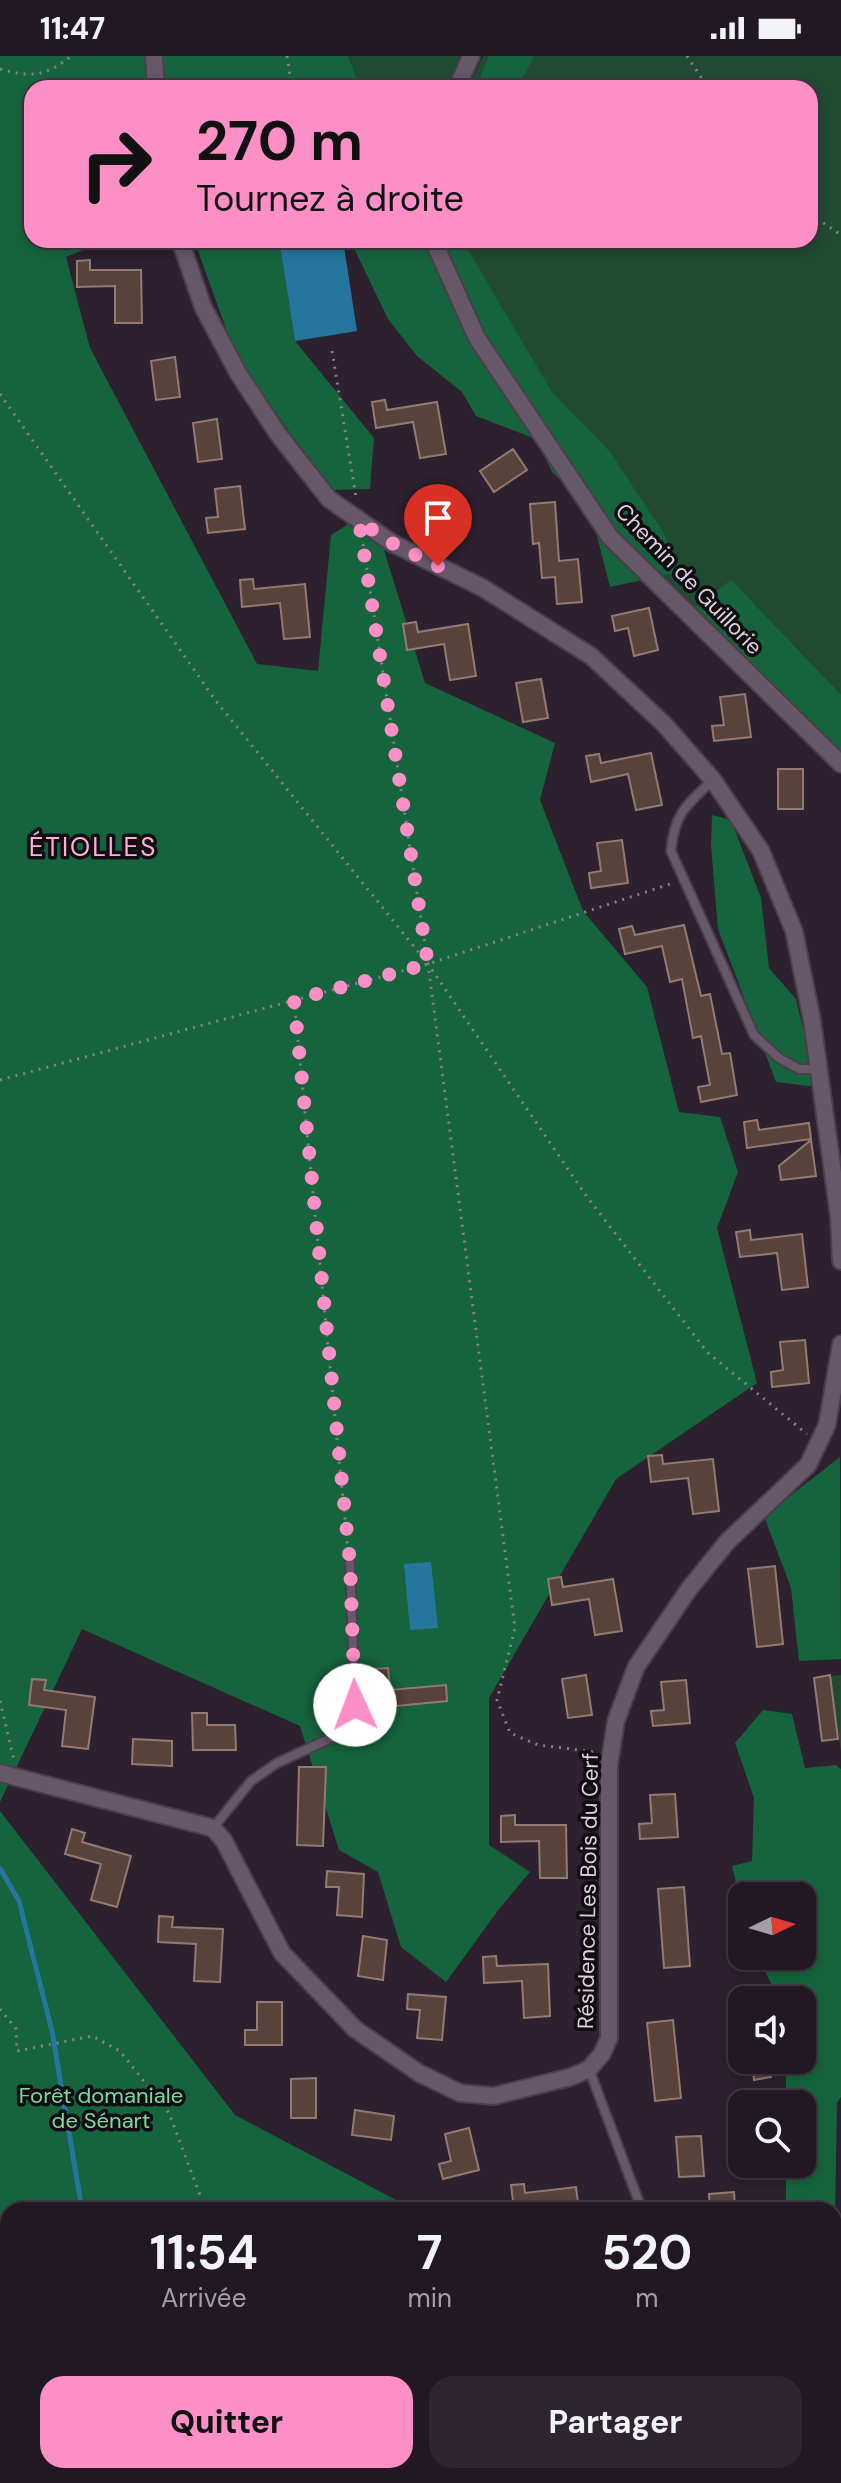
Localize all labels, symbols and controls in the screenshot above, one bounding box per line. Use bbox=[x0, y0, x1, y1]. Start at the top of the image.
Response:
text: 11:47 bbox=[40, 9, 105, 48]
text: 270 m bbox=[196, 104, 363, 177]
icon: right bbox=[64, 112, 168, 216]
text: Tournez à droite bbox=[196, 175, 464, 222]
pin bbox=[404, 484, 472, 566]
icon: arrive bbox=[416, 496, 460, 540]
street label: Chemin de Guillorie bbox=[609, 497, 769, 661]
district label: ÉTIOLLES bbox=[29, 830, 157, 864]
position arrow bbox=[313, 1663, 397, 1747]
street label: Résidence Les Bois du Cerf bbox=[571, 1753, 605, 2029]
north arrow bbox=[728, 1882, 816, 1970]
map controls bbox=[728, 1882, 816, 2178]
button: sound bbox=[728, 1986, 816, 2074]
park label: Forêt domaniale de Sénart bbox=[19, 2081, 183, 2135]
button: search bbox=[728, 2090, 816, 2178]
text: 11:54 bbox=[150, 2221, 258, 2284]
text: 7 bbox=[417, 2221, 443, 2284]
text: 520 bbox=[602, 2221, 692, 2284]
text: Arrivée bbox=[161, 2281, 246, 2315]
text: min bbox=[408, 2281, 452, 2315]
text: m bbox=[635, 2281, 659, 2315]
button: Quitter bbox=[40, 2376, 413, 2468]
button: Partager bbox=[429, 2376, 802, 2468]

